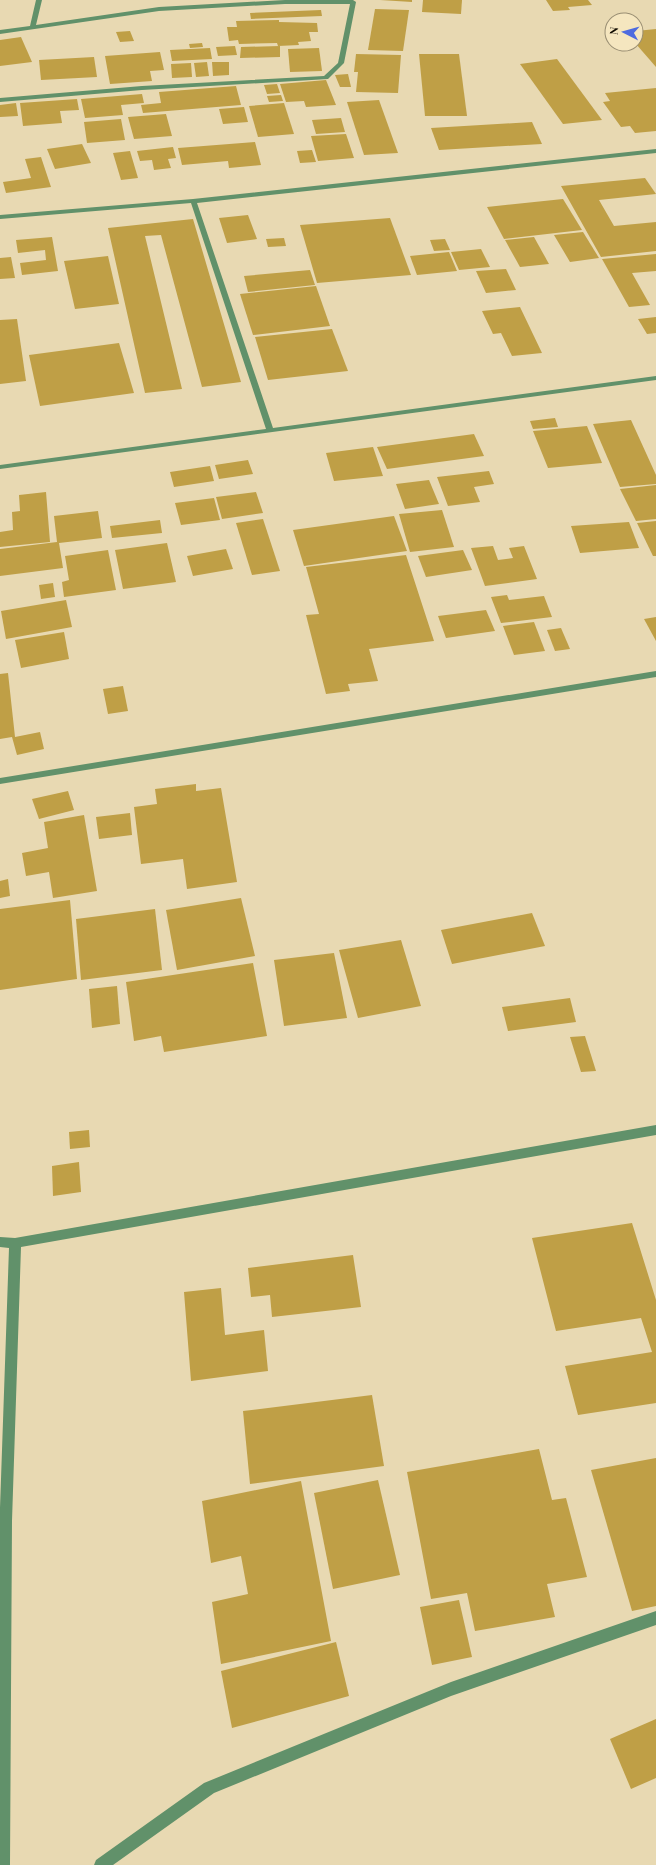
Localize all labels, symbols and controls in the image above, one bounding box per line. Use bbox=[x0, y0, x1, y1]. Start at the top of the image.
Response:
north arrow bbox=[604, 12, 644, 52]
text: N bbox=[606, 26, 621, 36]

